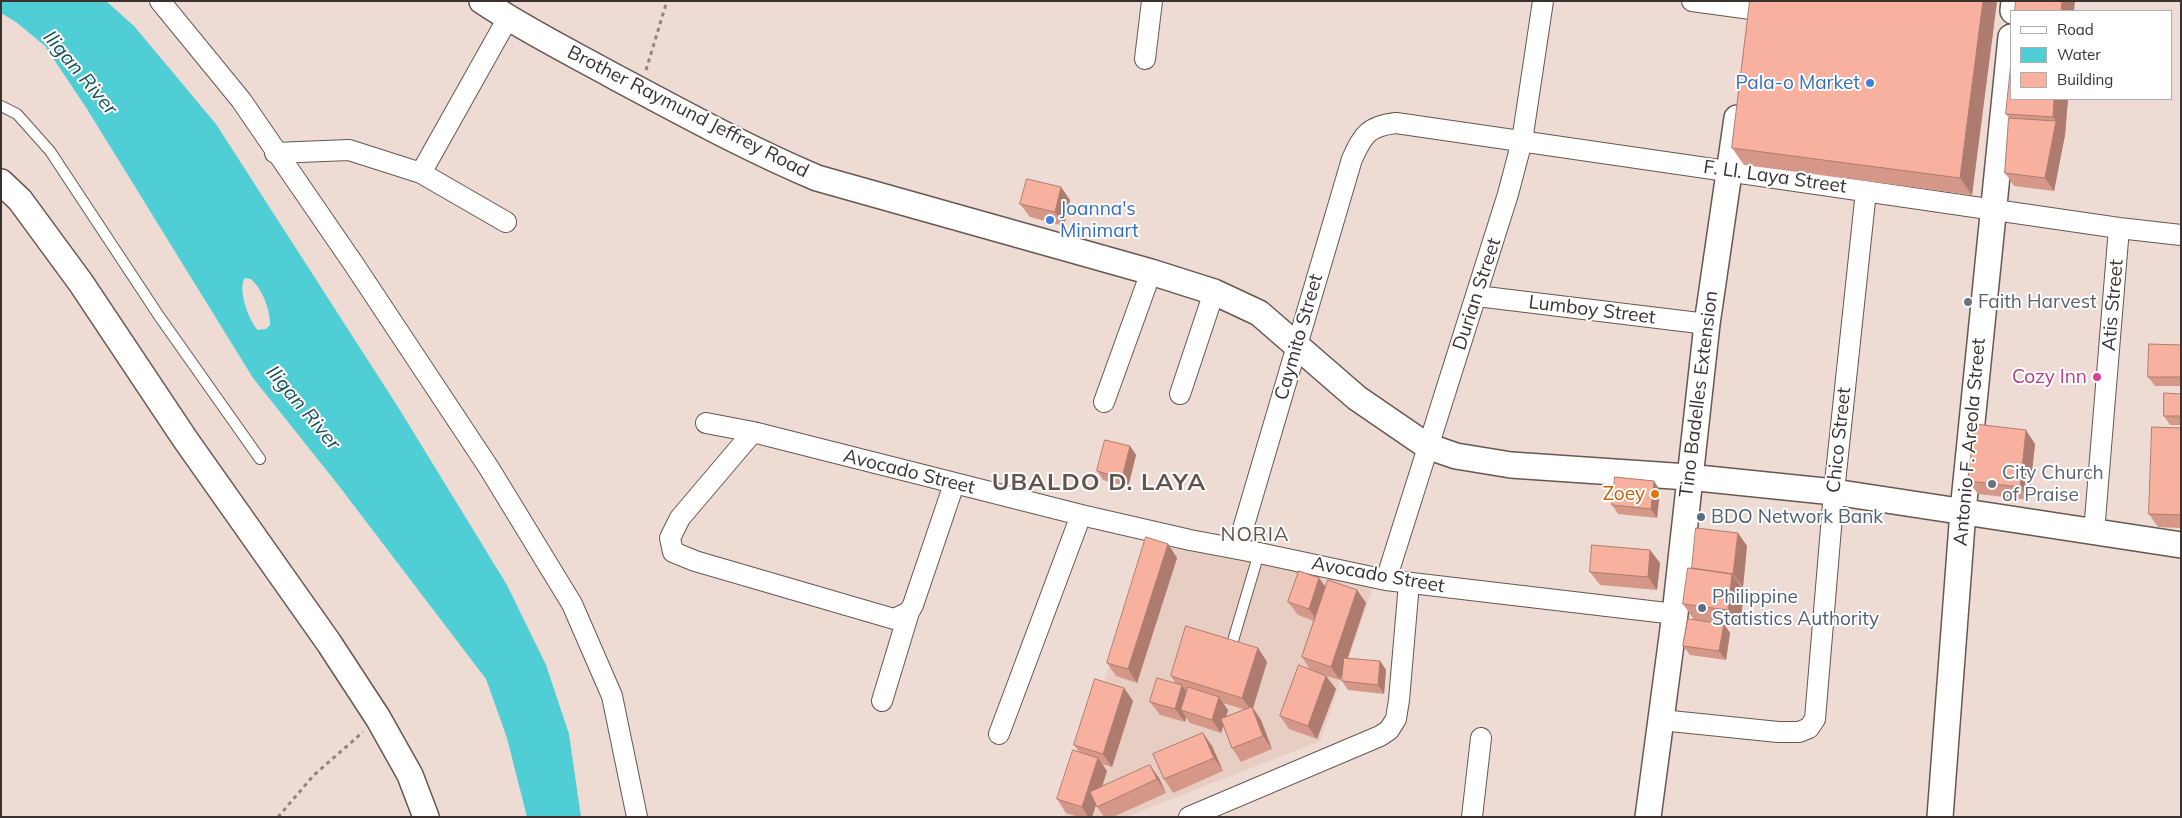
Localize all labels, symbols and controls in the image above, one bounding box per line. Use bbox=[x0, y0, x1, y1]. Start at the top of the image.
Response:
legend bbox=[2010, 10, 2172, 100]
text: Road bbox=[2057, 20, 2094, 39]
water label: Iligan River bbox=[38, 26, 122, 120]
street label: Brother Raymund Jeffrey Road bbox=[564, 41, 812, 183]
text: Water bbox=[2057, 45, 2101, 64]
text: Building bbox=[2057, 70, 2113, 89]
place label: Pala-o Market bbox=[1735, 72, 1860, 94]
marker: Pala-o Market bbox=[1864, 77, 1876, 89]
street label: F. Ll. Laya Street bbox=[1702, 156, 1848, 198]
place label: Joanna's Minimart bbox=[1060, 198, 1139, 242]
marker: Joanna's Minimart bbox=[1044, 214, 1056, 226]
street label: Durian Street bbox=[1448, 235, 1506, 353]
street label: Atis Street bbox=[2098, 258, 2128, 352]
street label: Caymito Street bbox=[1270, 271, 1328, 403]
street label: Tino Badelles Extension bbox=[1675, 289, 1723, 499]
street label: Lumboy Street bbox=[1527, 291, 1657, 329]
place label: Faith Harvest bbox=[1978, 291, 2097, 313]
marker: Faith Harvest bbox=[1962, 296, 1974, 308]
street label: Antonio F. Areola Street bbox=[1950, 337, 1990, 547]
water label: Iligan River bbox=[261, 361, 345, 455]
place label: Cozy Inn bbox=[2012, 366, 2087, 388]
marker: Cozy Inn bbox=[2091, 371, 2103, 383]
street label: Chico Street bbox=[1822, 386, 1856, 494]
street label: Avocado Street bbox=[841, 445, 977, 499]
place label: City Church of Praise bbox=[2002, 462, 2104, 506]
district label: UBALDO D. LAYA bbox=[990, 469, 1208, 497]
marker: City Church of Praise bbox=[1986, 478, 1998, 490]
place label: Zoey bbox=[1603, 483, 1645, 505]
marker: Zoey bbox=[1649, 488, 1661, 500]
place label: BDO Network Bank bbox=[1711, 506, 1883, 528]
marker: BDO Network Bank bbox=[1695, 511, 1707, 523]
district label: NORIA bbox=[1220, 523, 1290, 547]
street label: Avocado Street bbox=[1310, 552, 1446, 598]
place label: Philippine Statistics Authority bbox=[1712, 586, 1879, 630]
marker: Philippine Statistics Authority bbox=[1696, 602, 1708, 614]

